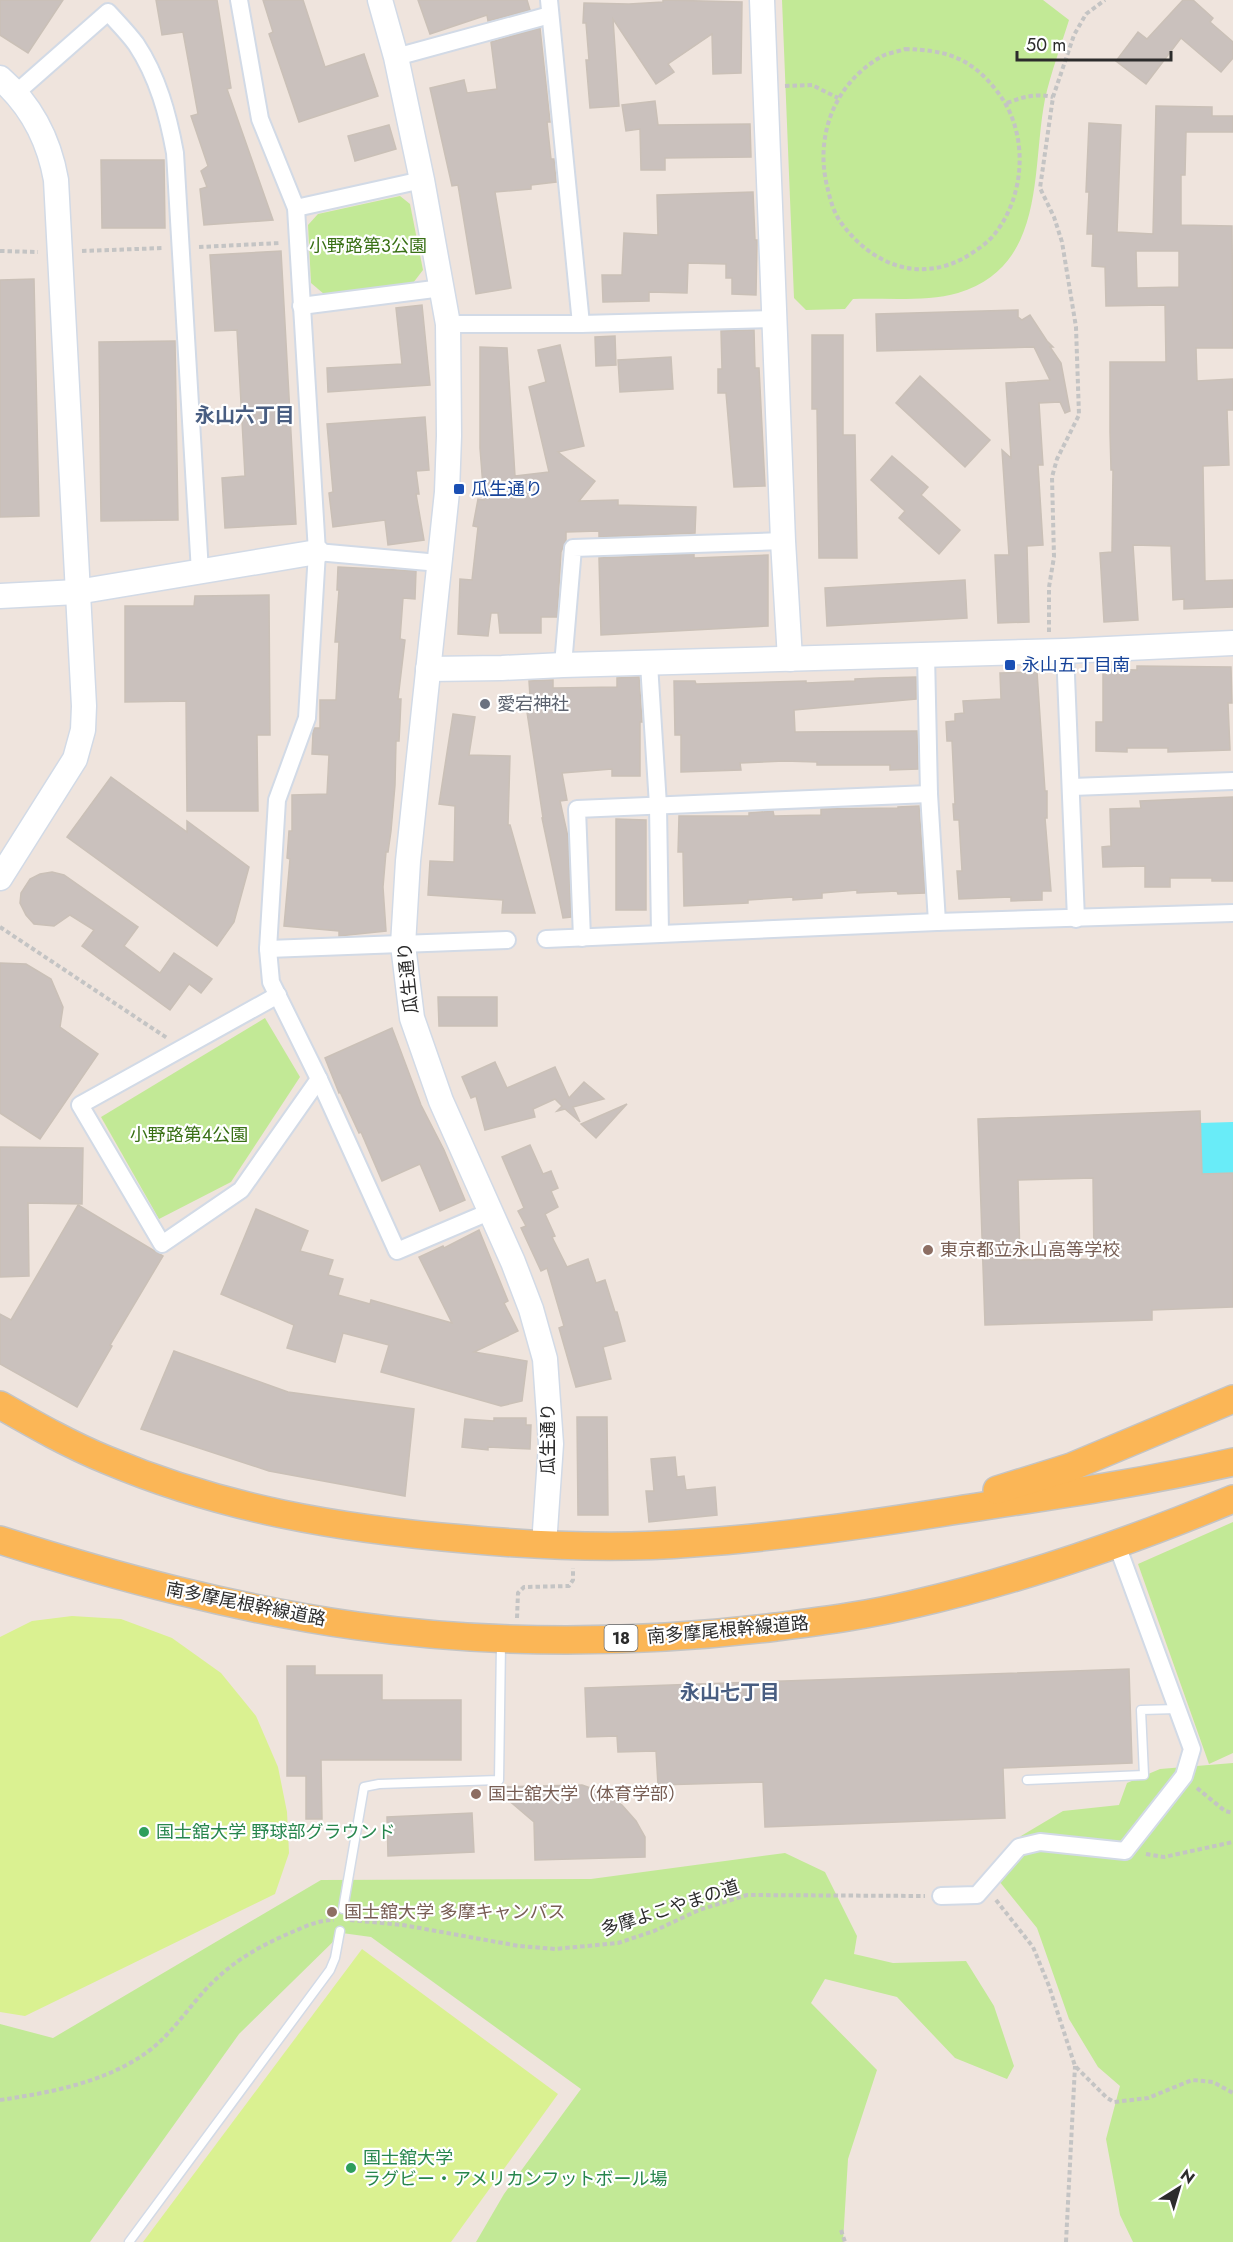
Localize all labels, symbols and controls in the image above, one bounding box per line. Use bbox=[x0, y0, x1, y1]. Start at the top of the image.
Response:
scale bar bbox=[1017, 24, 1172, 62]
text: 50 m bbox=[1026, 32, 1066, 58]
park label: 小野路第3公園 bbox=[309, 233, 427, 259]
district label: 永山六丁目 bbox=[195, 401, 295, 430]
place label: 瓜生通り bbox=[471, 476, 543, 502]
marker: 瓜生通り bbox=[452, 482, 466, 496]
place label: 永山五丁目南 bbox=[1022, 652, 1130, 678]
marker: 永山五丁目南 bbox=[1003, 658, 1017, 672]
place label: 愛宕神社 bbox=[497, 691, 569, 717]
marker: 愛宕神社 bbox=[478, 697, 492, 711]
street label: 瓜生通り bbox=[391, 941, 425, 1015]
park label: 小野路第4公園 bbox=[130, 1122, 248, 1148]
place label: 東京都立永山高等学校 bbox=[940, 1237, 1120, 1263]
marker: 東京都立永山高等学校 bbox=[921, 1243, 935, 1257]
street label: 瓜生通り bbox=[535, 1403, 561, 1475]
street label: 南多摩尾根幹線道路 bbox=[164, 1576, 328, 1632]
street label: 南多摩尾根幹線道路 bbox=[646, 1610, 810, 1650]
road number: 18 bbox=[604, 1625, 638, 1651]
district label: 永山七丁目 bbox=[680, 1678, 780, 1707]
place label: 国士舘大学（体育学部） bbox=[488, 1781, 686, 1807]
marker: 国士舘大学（体育学部） bbox=[469, 1787, 483, 1801]
place label: 国士舘大学 野球部グラウンド bbox=[156, 1819, 395, 1845]
marker: 国士舘大学 野球部グラウンド bbox=[137, 1825, 151, 1839]
street label: 多摩よこやまの道 bbox=[598, 1873, 742, 1943]
place label: 国士舘大学 多摩キャンパス bbox=[344, 1899, 565, 1925]
marker: 国士舘大学 多摩キャンパス bbox=[325, 1905, 339, 1919]
place label: 国士舘大学 ラグビー・アメリカンフットボール場 bbox=[363, 2145, 668, 2192]
north arrow bbox=[1149, 2158, 1209, 2218]
marker: 国士舘大学 ラグビー・アメリカンフットボール場 bbox=[344, 2161, 358, 2175]
text: N bbox=[1176, 2163, 1200, 2189]

